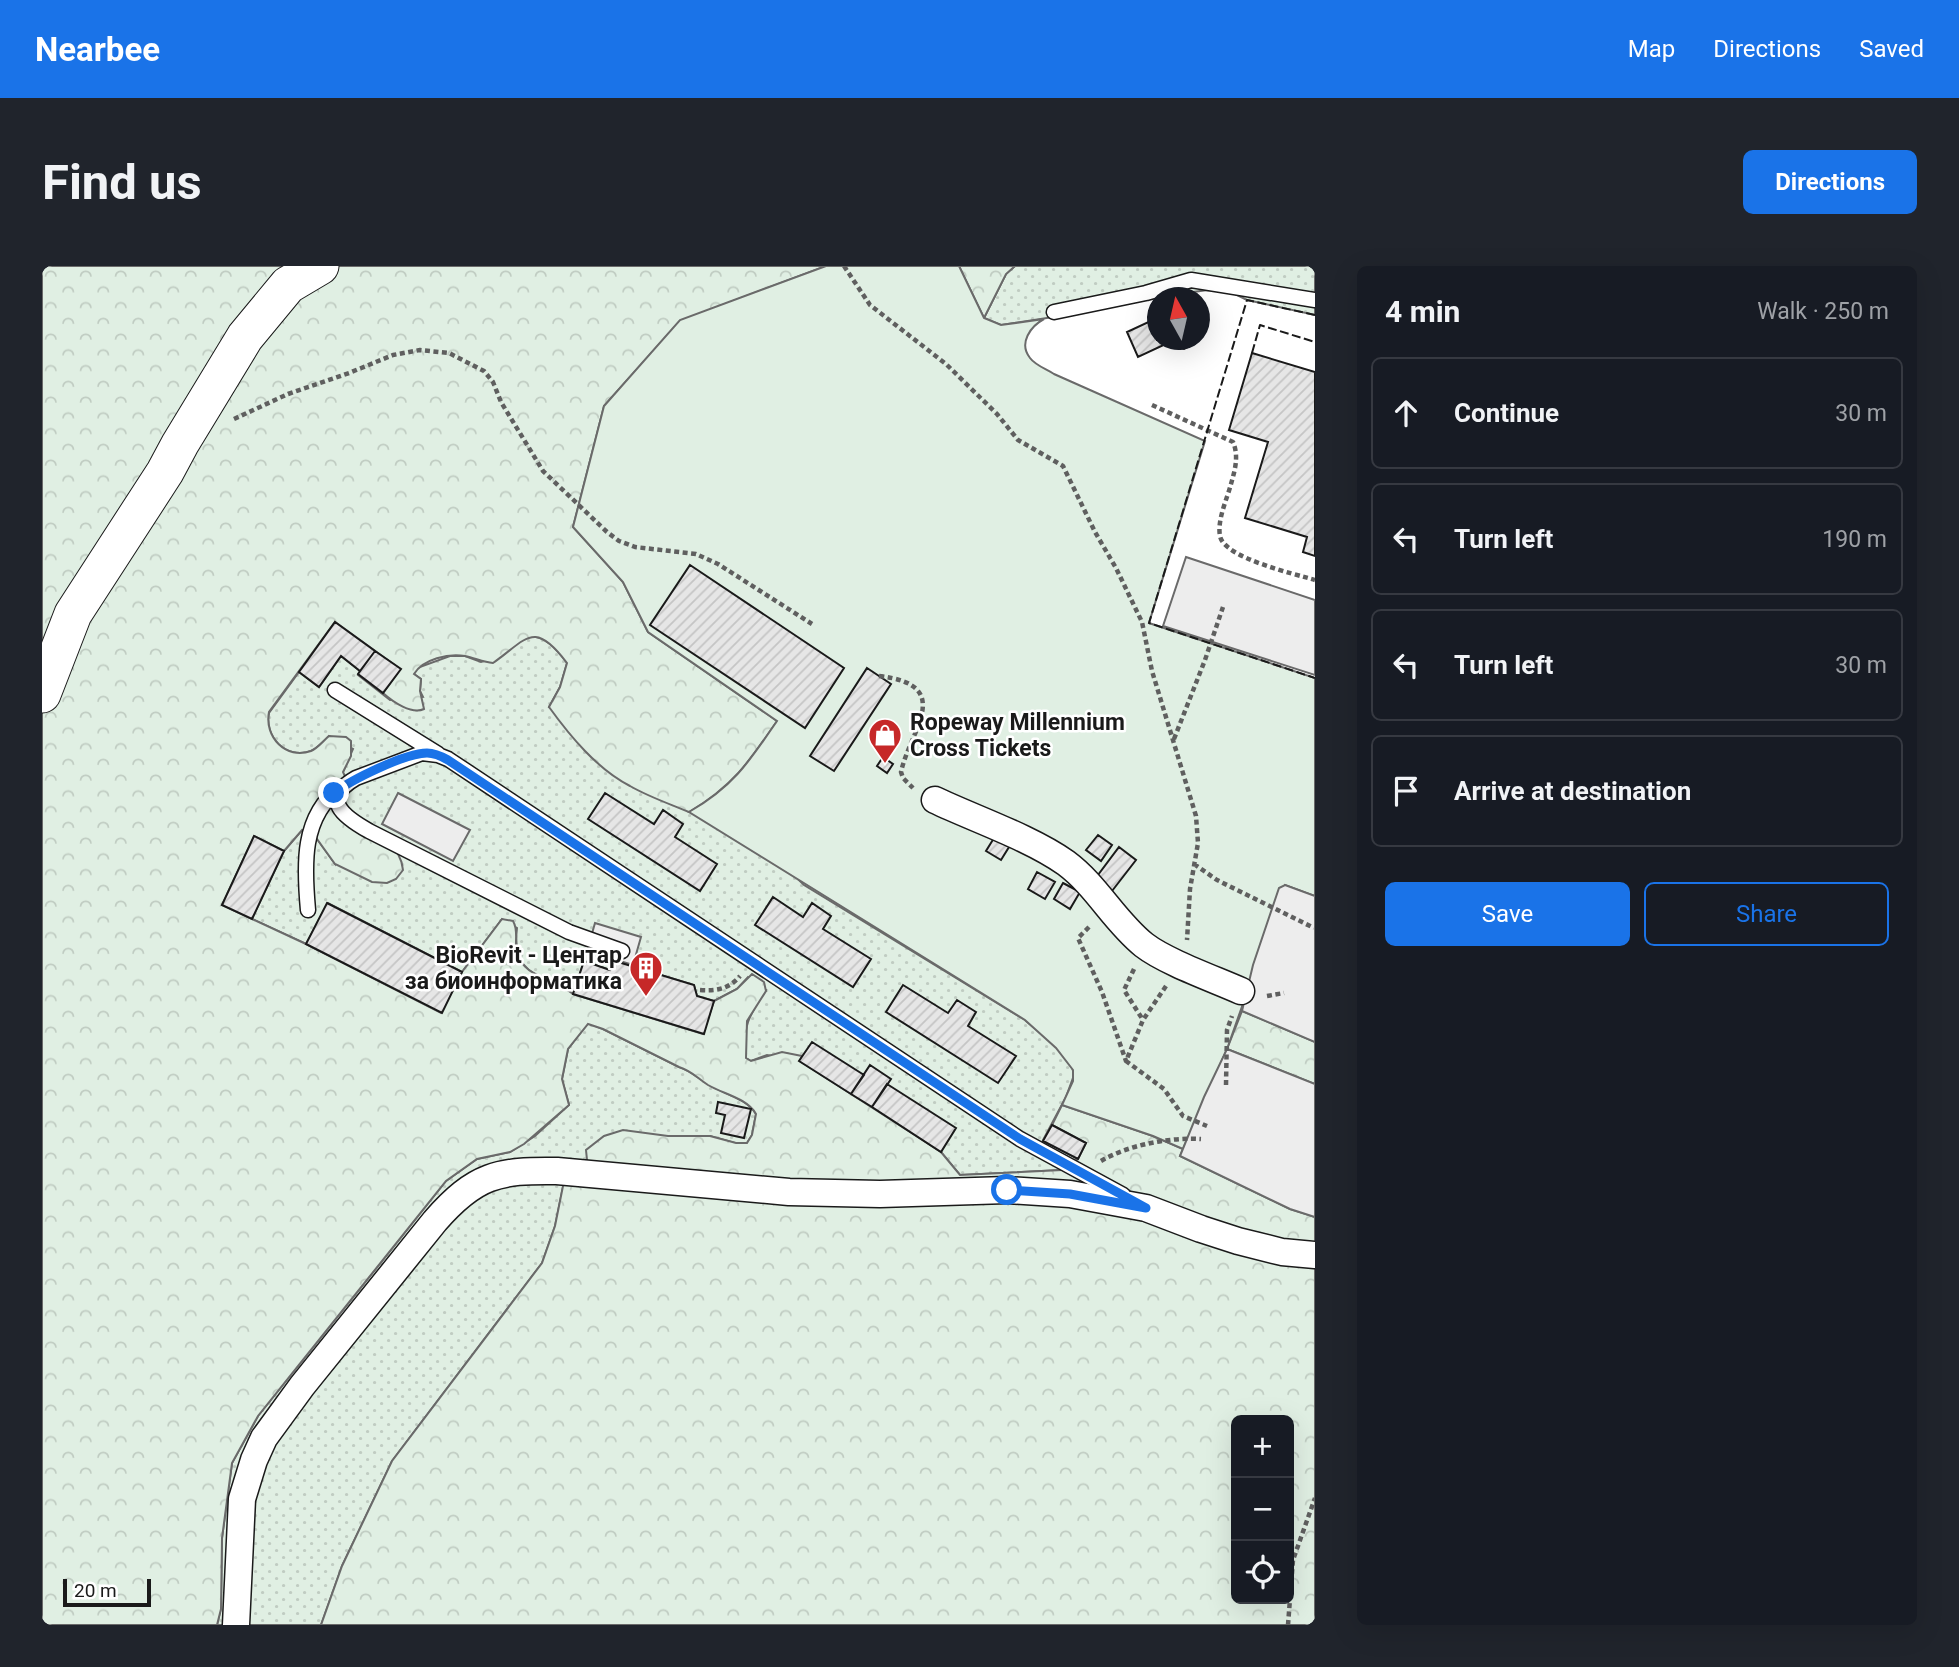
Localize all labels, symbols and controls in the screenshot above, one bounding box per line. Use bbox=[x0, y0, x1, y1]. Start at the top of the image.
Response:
text: Nearbee bbox=[35, 30, 160, 69]
text: Map bbox=[1628, 35, 1675, 63]
text: Directions bbox=[1713, 35, 1821, 63]
text: Saved bbox=[1859, 35, 1924, 63]
button: Directions bbox=[1743, 150, 1917, 214]
text: Find us bbox=[42, 154, 202, 211]
north arrow bbox=[1147, 287, 1210, 350]
text: 4 min bbox=[1385, 294, 1460, 329]
text: Walk · 250 m bbox=[1757, 298, 1889, 325]
icon: ahead bbox=[1387, 394, 1425, 432]
text: Continue bbox=[1454, 398, 1559, 428]
text: 30 m bbox=[1835, 400, 1887, 427]
icon: left bbox=[1387, 520, 1425, 558]
text: Turn left bbox=[1454, 524, 1553, 554]
text: 190 m bbox=[1822, 526, 1887, 553]
icon: left bbox=[1387, 646, 1425, 684]
text: Turn left bbox=[1454, 650, 1553, 680]
text: 30 m bbox=[1835, 652, 1887, 679]
place label: Ropeway Millennium Cross Tickets bbox=[910, 709, 1125, 762]
shop icon: Ropeway Millennium Cross Tickets bbox=[866, 716, 904, 765]
icon: arrive bbox=[1387, 772, 1425, 810]
text: Arrive at destination bbox=[1454, 776, 1691, 806]
route end bbox=[318, 777, 349, 808]
button: Save bbox=[1385, 882, 1630, 946]
button: Share bbox=[1644, 882, 1889, 946]
place label: BioRevit - Центар за биоинформатика bbox=[405, 942, 622, 995]
building icon: BioRevit - Центар за биоинформатика bbox=[627, 949, 665, 998]
route start bbox=[991, 1174, 1022, 1205]
map controls bbox=[1231, 1415, 1294, 1604]
button: + bbox=[1231, 1415, 1294, 1478]
button: − bbox=[1231, 1478, 1294, 1541]
button: locate bbox=[1231, 1541, 1294, 1604]
scale bar bbox=[63, 1576, 150, 1608]
text: 20 m bbox=[74, 1579, 117, 1602]

